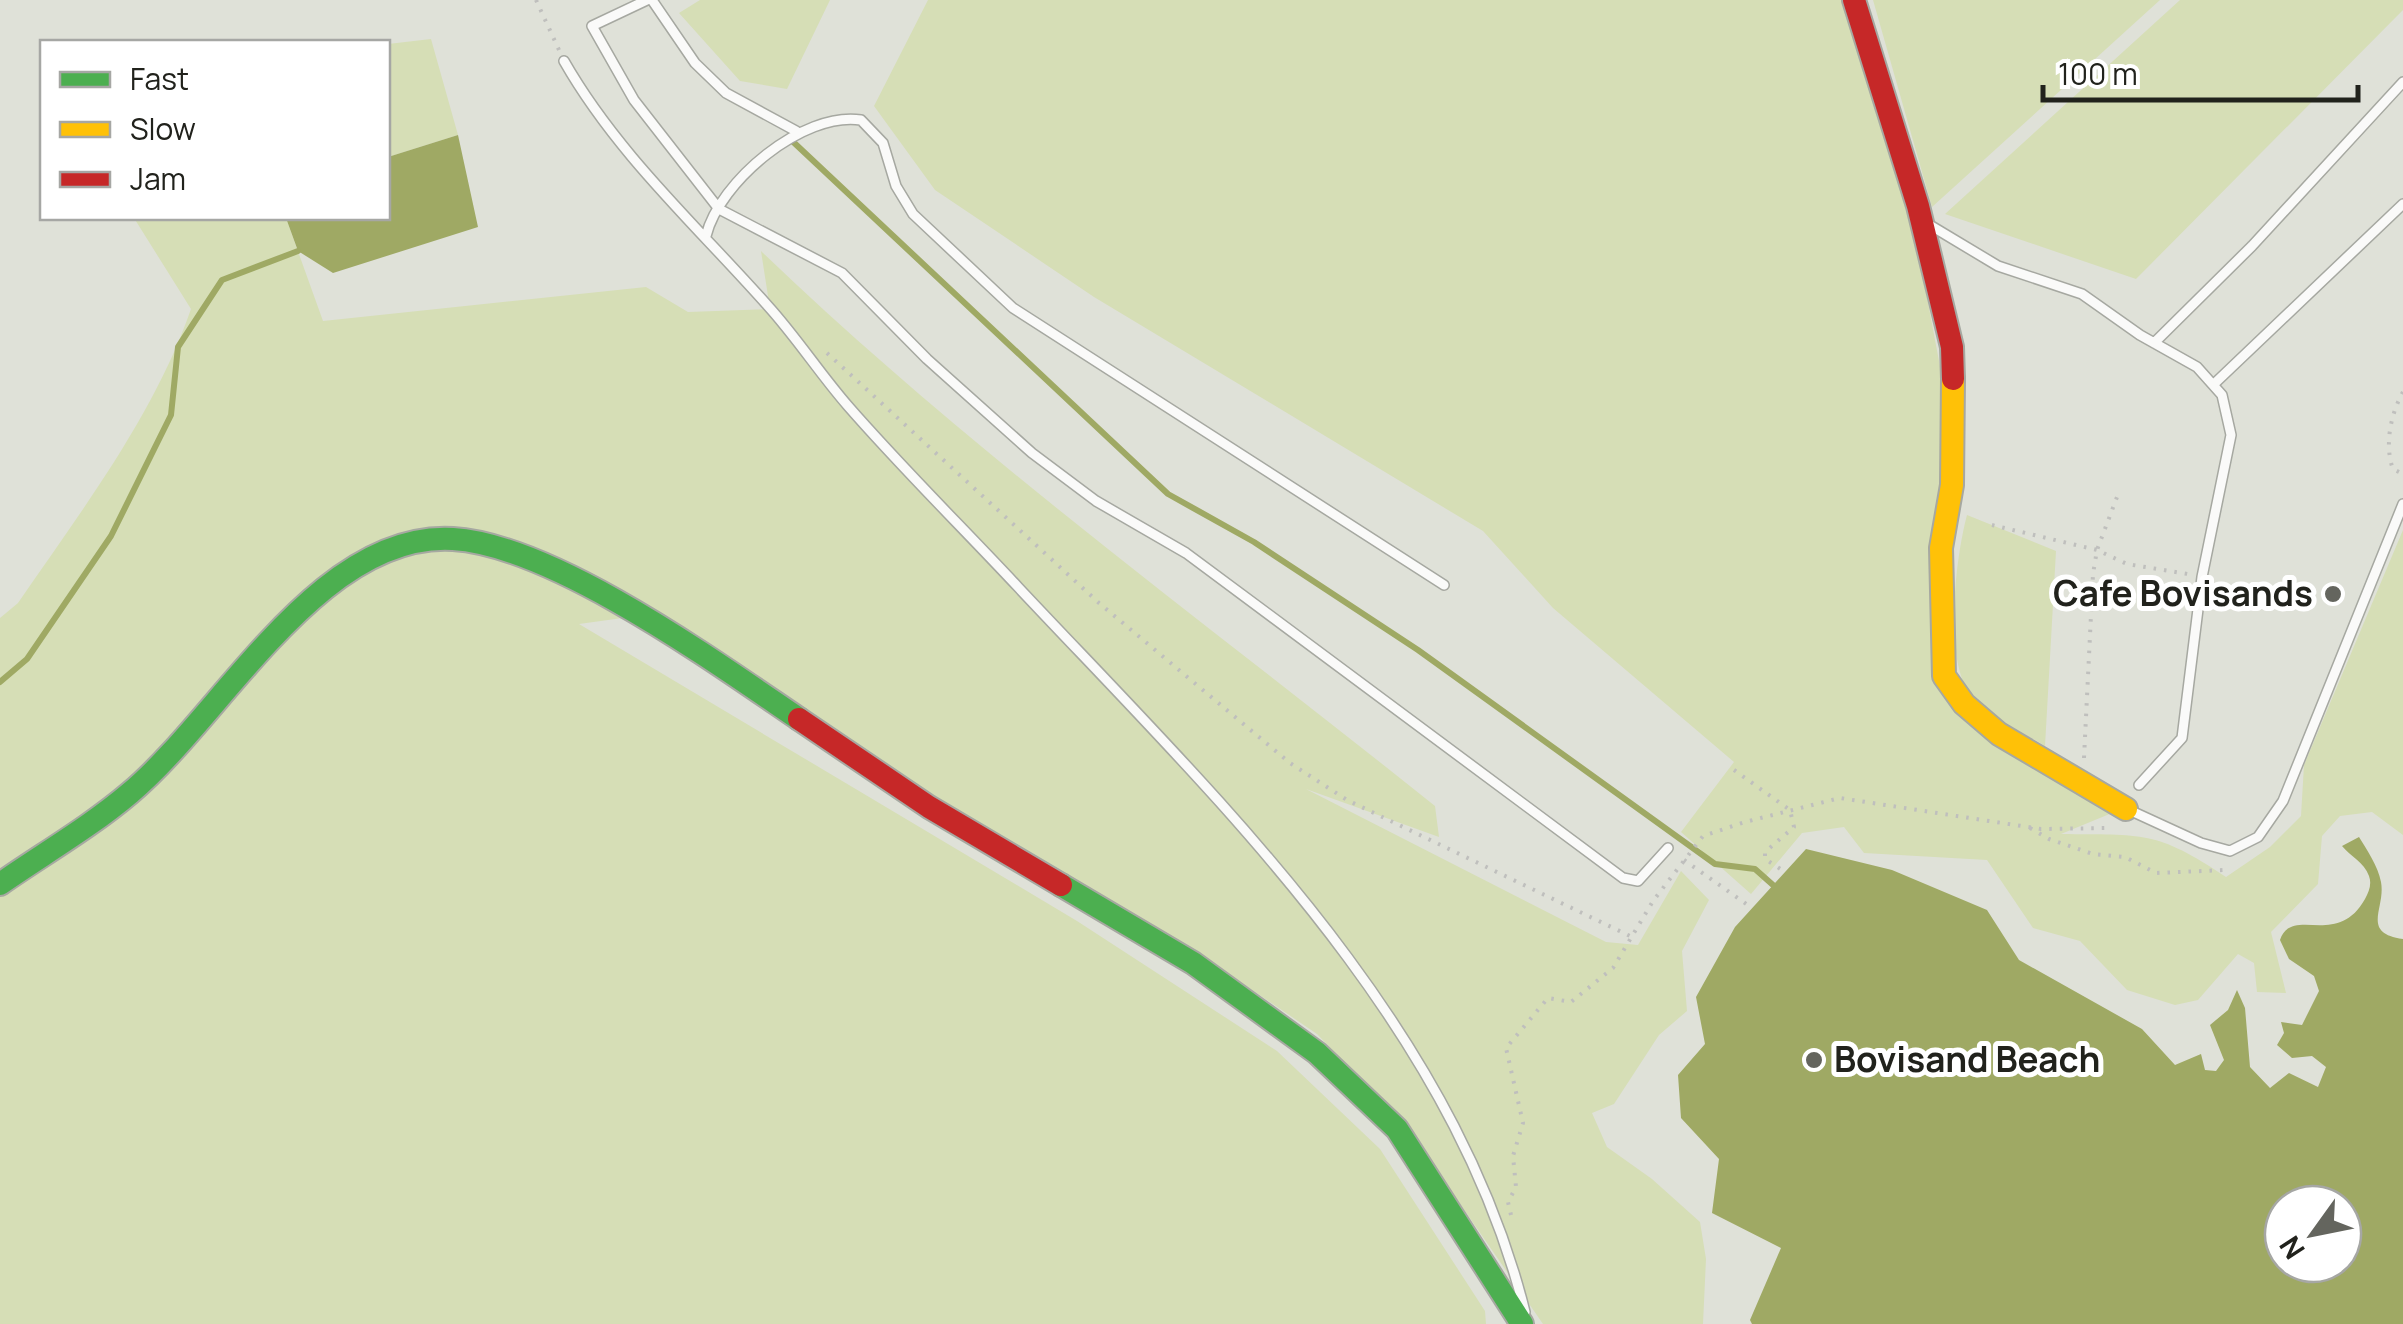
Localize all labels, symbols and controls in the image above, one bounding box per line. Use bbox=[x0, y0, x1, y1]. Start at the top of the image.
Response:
legend bbox=[40, 40, 390, 220]
scale bar bbox=[2043, 40, 2358, 102]
text: 100 m bbox=[2058, 53, 2138, 94]
text: Fast bbox=[130, 58, 189, 99]
text: Slow bbox=[130, 108, 196, 149]
text: Jam bbox=[130, 158, 186, 199]
place label: Cafe Bovisands bbox=[2053, 569, 2313, 617]
marker: Cafe Bovisands bbox=[2322, 583, 2344, 605]
place label: Bovisand Beach bbox=[1834, 1035, 2101, 1083]
marker: Bovisand Beach bbox=[1803, 1049, 1825, 1071]
north arrow bbox=[2263, 1184, 2363, 1284]
text: N bbox=[2270, 1229, 2313, 1267]

